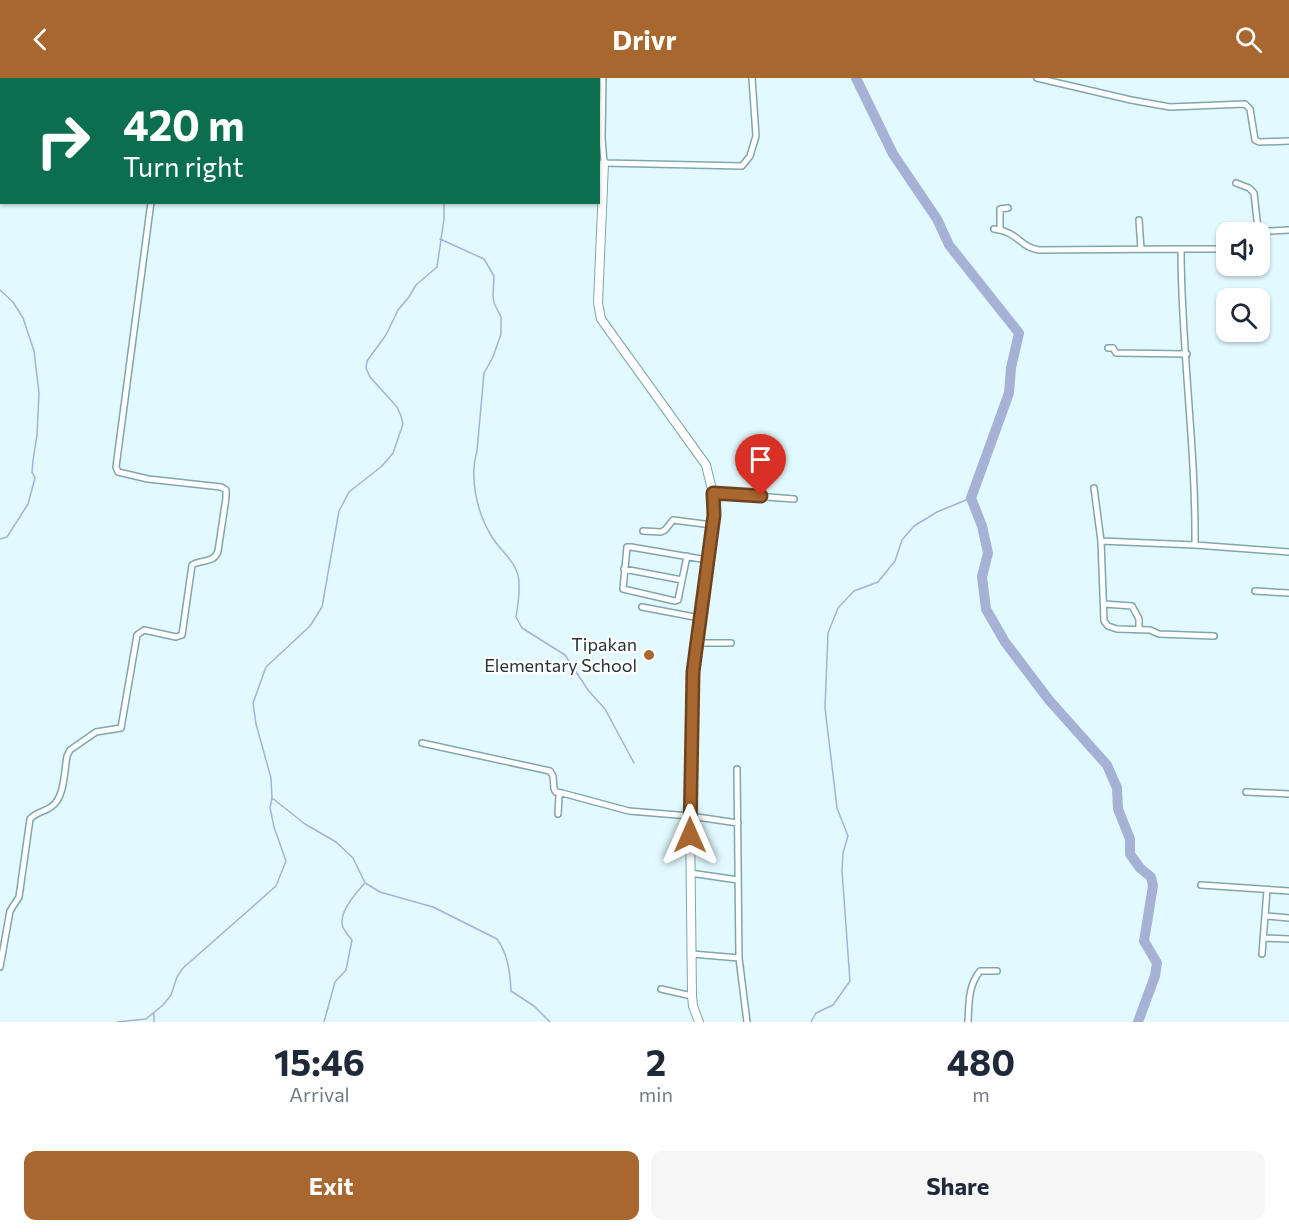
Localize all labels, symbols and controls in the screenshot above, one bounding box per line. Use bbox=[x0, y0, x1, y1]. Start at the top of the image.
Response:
icon: back bbox=[24, 23, 57, 56]
text: Drivr bbox=[612, 23, 677, 56]
icon: search bbox=[1232, 23, 1265, 56]
text: 420 m bbox=[123, 98, 245, 150]
icon: right bbox=[24, 102, 102, 180]
text: Turn right bbox=[123, 150, 243, 183]
map controls bbox=[1216, 222, 1270, 342]
button: sound bbox=[1216, 222, 1270, 276]
button: search bbox=[1216, 288, 1270, 342]
pin bbox=[735, 434, 786, 496]
icon: arrive bbox=[744, 443, 777, 476]
place label: Tipakan Elementary School bbox=[484, 633, 637, 676]
marker: Tipakan Elementary School bbox=[642, 648, 656, 662]
position arrow bbox=[658, 803, 722, 867]
text: 15:46 bbox=[274, 1039, 365, 1083]
text: 2 bbox=[646, 1039, 666, 1083]
text: 480 bbox=[947, 1039, 1015, 1083]
text: Arrival bbox=[289, 1082, 350, 1106]
text: min bbox=[639, 1082, 673, 1106]
text: m bbox=[972, 1082, 990, 1106]
button: Exit bbox=[24, 1151, 639, 1220]
button: Share bbox=[651, 1151, 1265, 1220]

